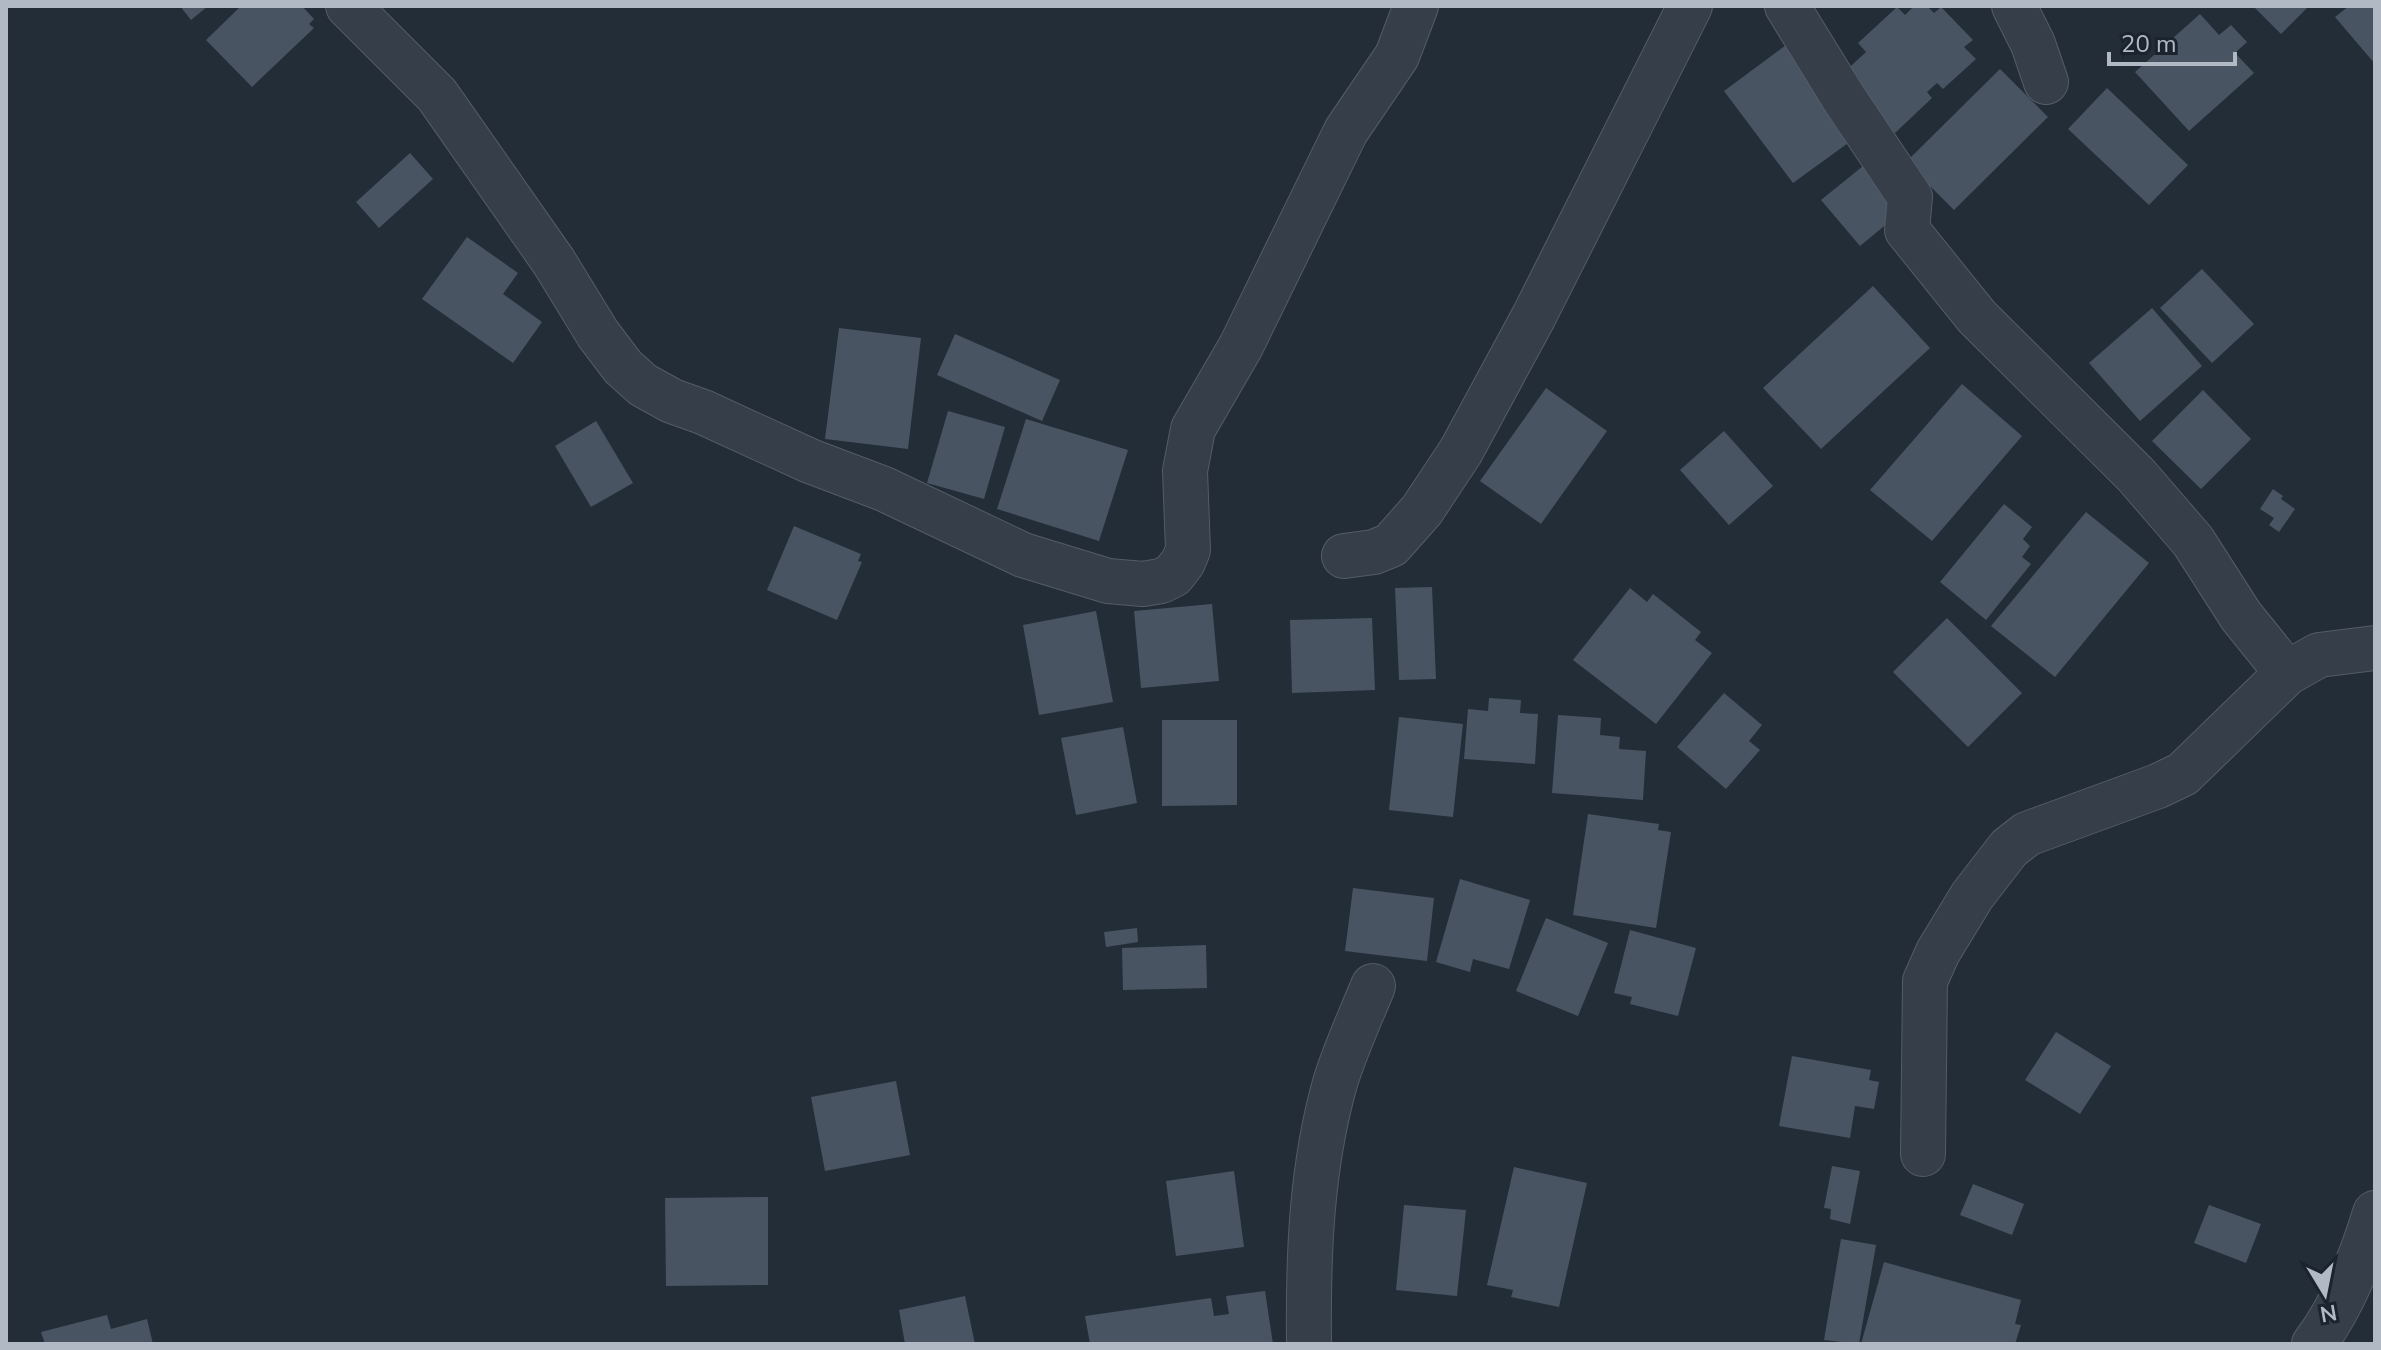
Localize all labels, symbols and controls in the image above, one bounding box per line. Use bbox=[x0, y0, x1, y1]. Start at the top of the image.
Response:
scale bar bbox=[2109, 16, 2235, 66]
text: 20 m bbox=[2121, 28, 2177, 60]
north arrow bbox=[2285, 1254, 2365, 1334]
text: N bbox=[2318, 1297, 2339, 1329]

